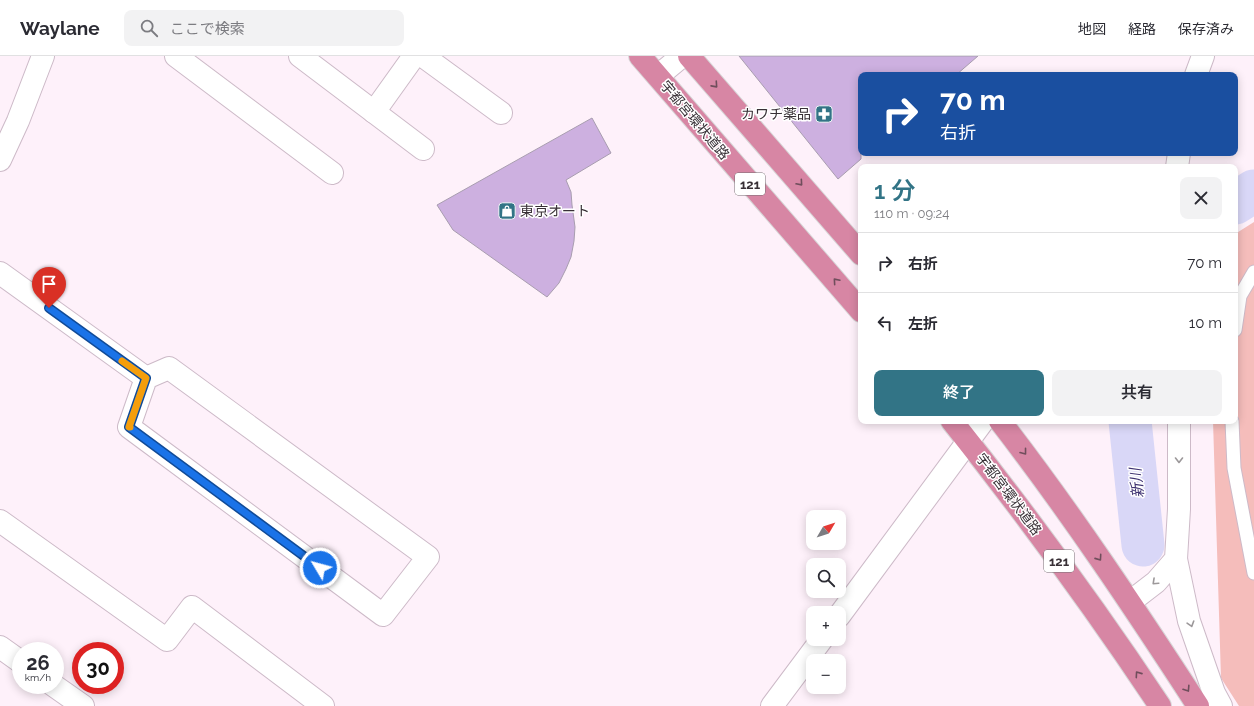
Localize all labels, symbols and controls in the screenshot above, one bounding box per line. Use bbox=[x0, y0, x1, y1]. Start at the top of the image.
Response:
search box bbox=[124, 10, 404, 46]
text: Waylane bbox=[20, 17, 100, 39]
icon: search bbox=[138, 17, 160, 39]
text: ここで検索 bbox=[170, 20, 245, 38]
text: 地図 bbox=[1078, 21, 1106, 37]
text: 経路 bbox=[1128, 21, 1156, 37]
text: 保存済み bbox=[1178, 21, 1234, 37]
street label: 宇都宮環状道路 bbox=[657, 77, 733, 163]
one-way arrow bbox=[710, 80, 717, 88]
text: 70 m bbox=[940, 84, 1006, 117]
icon: right bbox=[874, 88, 926, 140]
pharmacy icon: カワチ薬品 bbox=[814, 104, 834, 124]
place label: カワチ薬品 bbox=[741, 106, 811, 122]
text: 右折 bbox=[940, 122, 976, 143]
road number: 121 bbox=[735, 173, 765, 195]
text: 1 分 bbox=[874, 176, 915, 205]
button: close bbox=[1180, 177, 1222, 219]
one-way arrow bbox=[796, 179, 803, 186]
shop icon: 東京オート bbox=[497, 201, 517, 221]
place label: 東京オート bbox=[520, 203, 590, 219]
text: 110 m · 09:24 bbox=[874, 206, 949, 221]
icon: right bbox=[874, 252, 896, 274]
text: 70 m bbox=[1187, 254, 1222, 272]
text: 右折 bbox=[908, 255, 938, 273]
pin bbox=[32, 267, 66, 308]
icon: arrive bbox=[38, 273, 60, 295]
one-way arrow bbox=[833, 279, 840, 286]
icon: left bbox=[874, 312, 896, 334]
text: 10 m bbox=[1189, 314, 1222, 332]
text: 左折 bbox=[908, 315, 938, 333]
button: 終了 bbox=[874, 370, 1044, 416]
button: 共有 bbox=[1052, 370, 1222, 416]
one-way arrow bbox=[1019, 447, 1026, 454]
street label: 宇都宮環状道路 bbox=[973, 450, 1045, 538]
one-way arrow bbox=[1175, 457, 1183, 463]
water label: 新川 bbox=[1126, 465, 1148, 499]
north arrow bbox=[806, 510, 846, 550]
map controls bbox=[806, 510, 846, 694]
position arrow bbox=[299, 547, 341, 589]
road number: 121 bbox=[1044, 550, 1074, 572]
one-way arrow bbox=[1094, 554, 1102, 561]
button: search bbox=[806, 558, 846, 598]
one-way arrow bbox=[1152, 577, 1160, 585]
button: + bbox=[806, 606, 846, 646]
one-way arrow bbox=[1186, 621, 1195, 628]
speed limit sign: 30 bbox=[72, 642, 124, 694]
text: 26 bbox=[26, 651, 50, 675]
button: − bbox=[806, 654, 846, 694]
one-way arrow bbox=[1136, 671, 1143, 678]
text: km/h bbox=[25, 672, 51, 683]
one-way arrow bbox=[1182, 685, 1190, 692]

